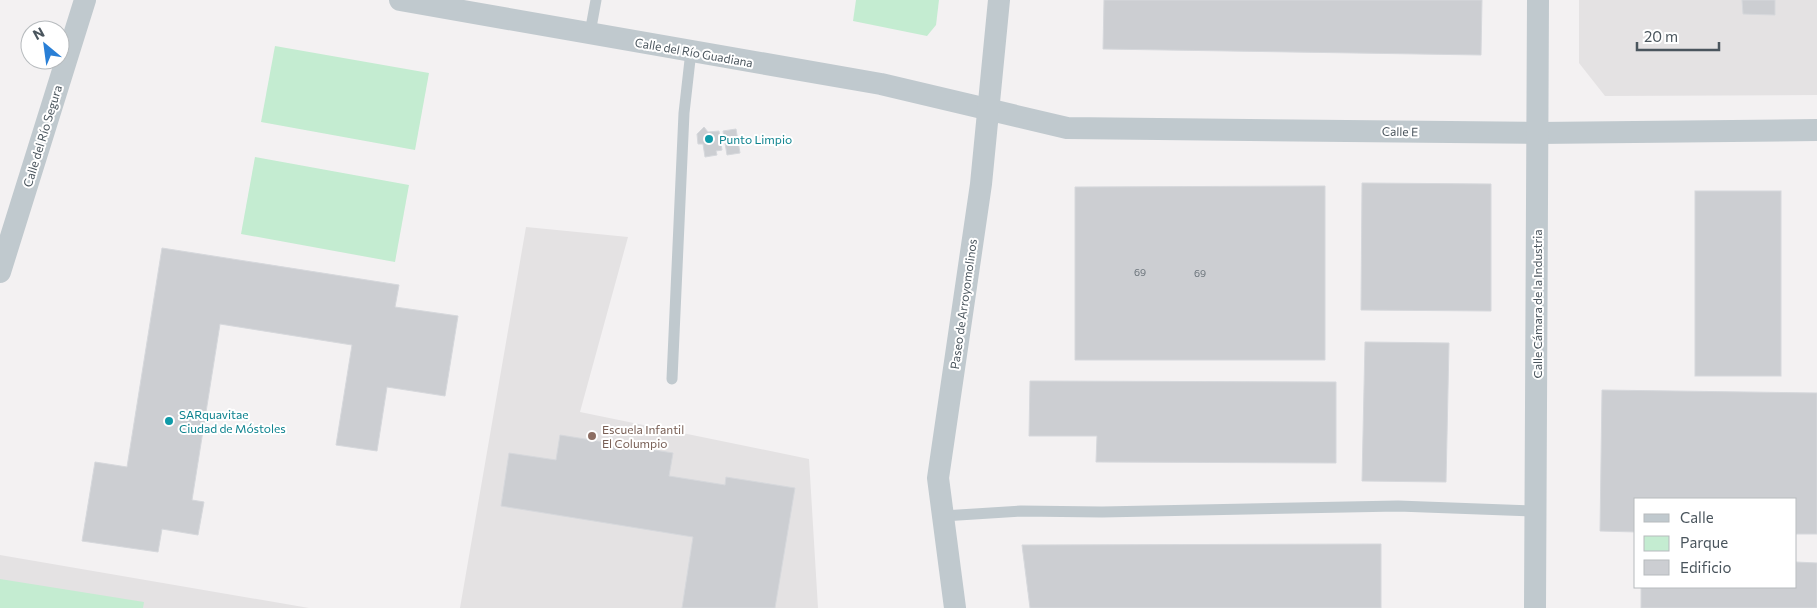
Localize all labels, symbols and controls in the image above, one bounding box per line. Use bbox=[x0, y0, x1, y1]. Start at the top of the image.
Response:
north arrow bbox=[20, 20, 70, 70]
scale bar bbox=[1637, 20, 1720, 52]
text: N bbox=[30, 23, 47, 43]
text: 20 m bbox=[1644, 27, 1678, 45]
street label: Calle del Río Guadiana bbox=[634, 35, 754, 69]
street label: Calle del Río Segura bbox=[20, 83, 64, 189]
street label: Calle E bbox=[1382, 124, 1418, 138]
place label: Punto Limpio bbox=[719, 132, 792, 146]
marker: Punto Limpio bbox=[703, 133, 715, 145]
street label: Calle Cámara de la Industria bbox=[1530, 229, 1544, 379]
street label: Paseo de Arroyomolinos bbox=[947, 238, 979, 370]
house number: 69 bbox=[1134, 266, 1146, 278]
house number: 69 bbox=[1194, 267, 1206, 279]
place label: SARquavitae Ciudad de Móstoles bbox=[179, 407, 286, 435]
marker: SARquavitae Ciudad de Móstoles bbox=[163, 415, 175, 427]
place label: Escuela Infantil El Columpio bbox=[602, 422, 684, 450]
marker: Escuela Infantil El Columpio bbox=[586, 430, 598, 442]
legend bbox=[1634, 498, 1797, 588]
text: Calle bbox=[1680, 508, 1714, 526]
text: Parque bbox=[1680, 533, 1728, 551]
text: Edificio bbox=[1680, 558, 1731, 576]

